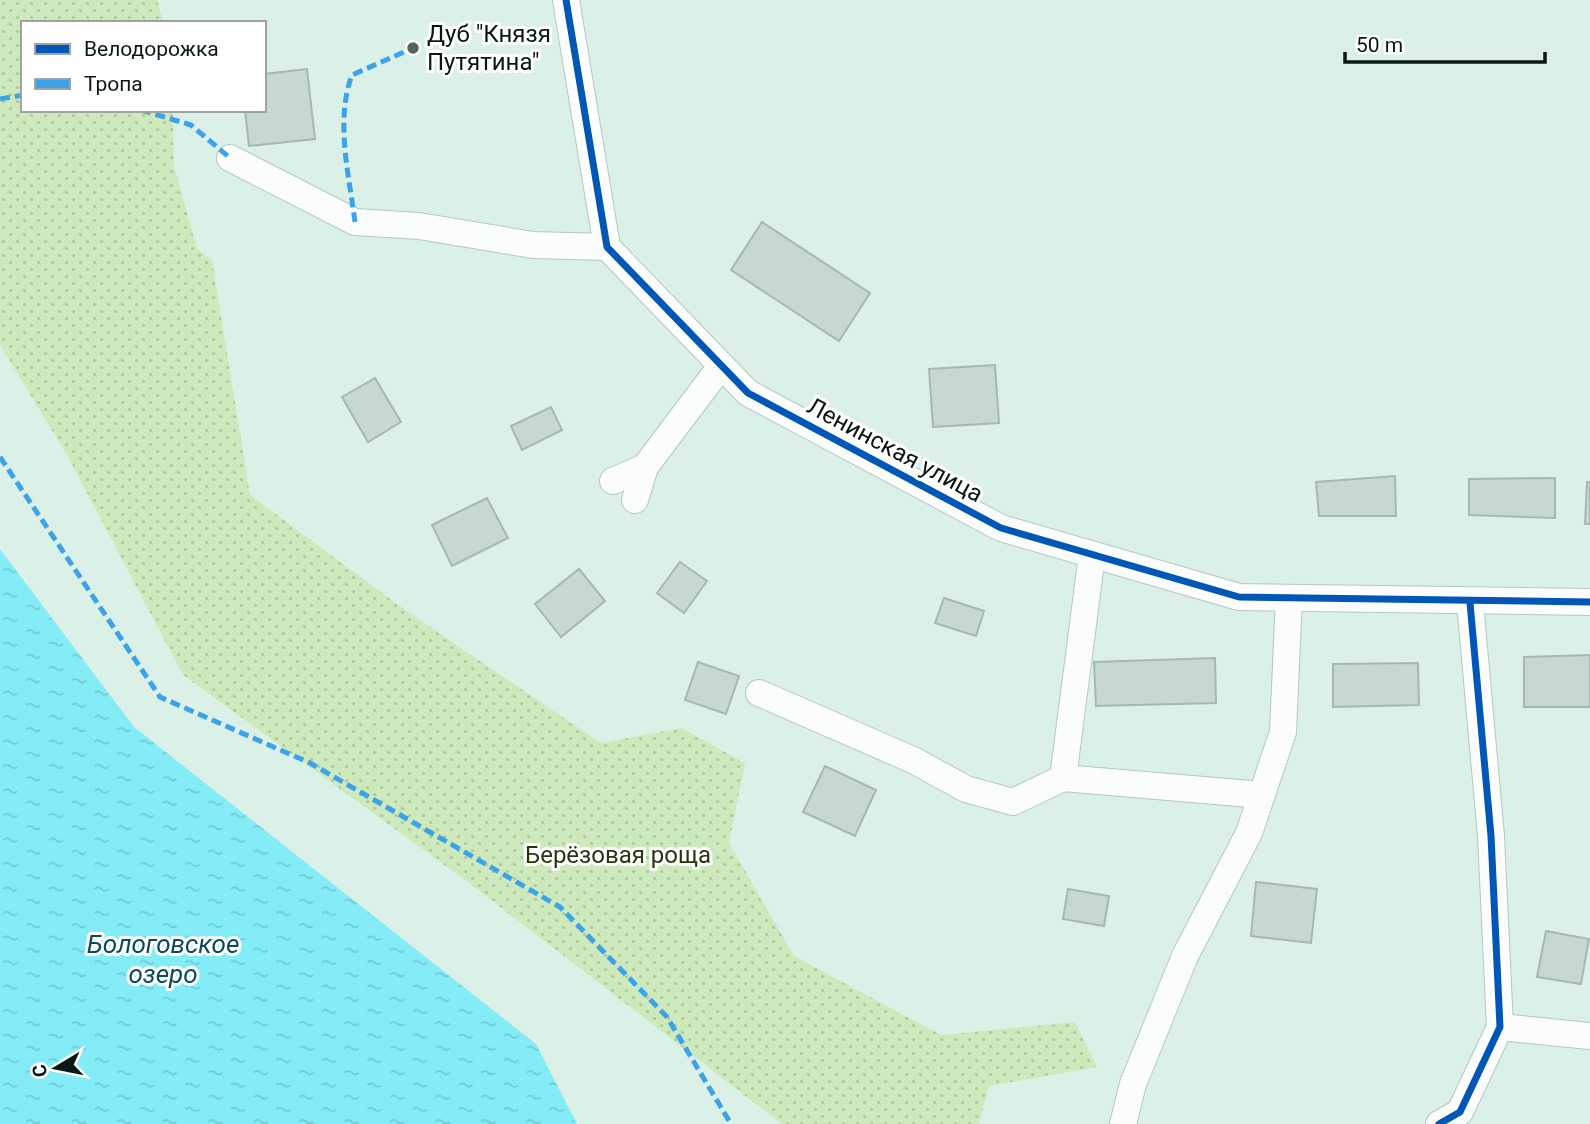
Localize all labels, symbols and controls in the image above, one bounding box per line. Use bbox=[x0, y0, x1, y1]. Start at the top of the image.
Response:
place label: Дуб "Князя Путятина" bbox=[427, 20, 551, 76]
legend bbox=[21, 21, 266, 112]
scale bar bbox=[1345, 21, 1544, 65]
text: 50 m bbox=[1356, 33, 1403, 57]
text: Велодорожка bbox=[84, 37, 219, 61]
marker: Дуб "Князя Путятина" bbox=[405, 40, 421, 56]
text: Тропа bbox=[84, 72, 143, 96]
street label: Ленинская улица bbox=[802, 392, 988, 508]
park label: Берёзовая роща bbox=[525, 841, 711, 869]
water label: Бологовское озеро bbox=[87, 929, 239, 989]
north arrow bbox=[21, 1033, 91, 1103]
text: С bbox=[27, 1063, 52, 1079]

